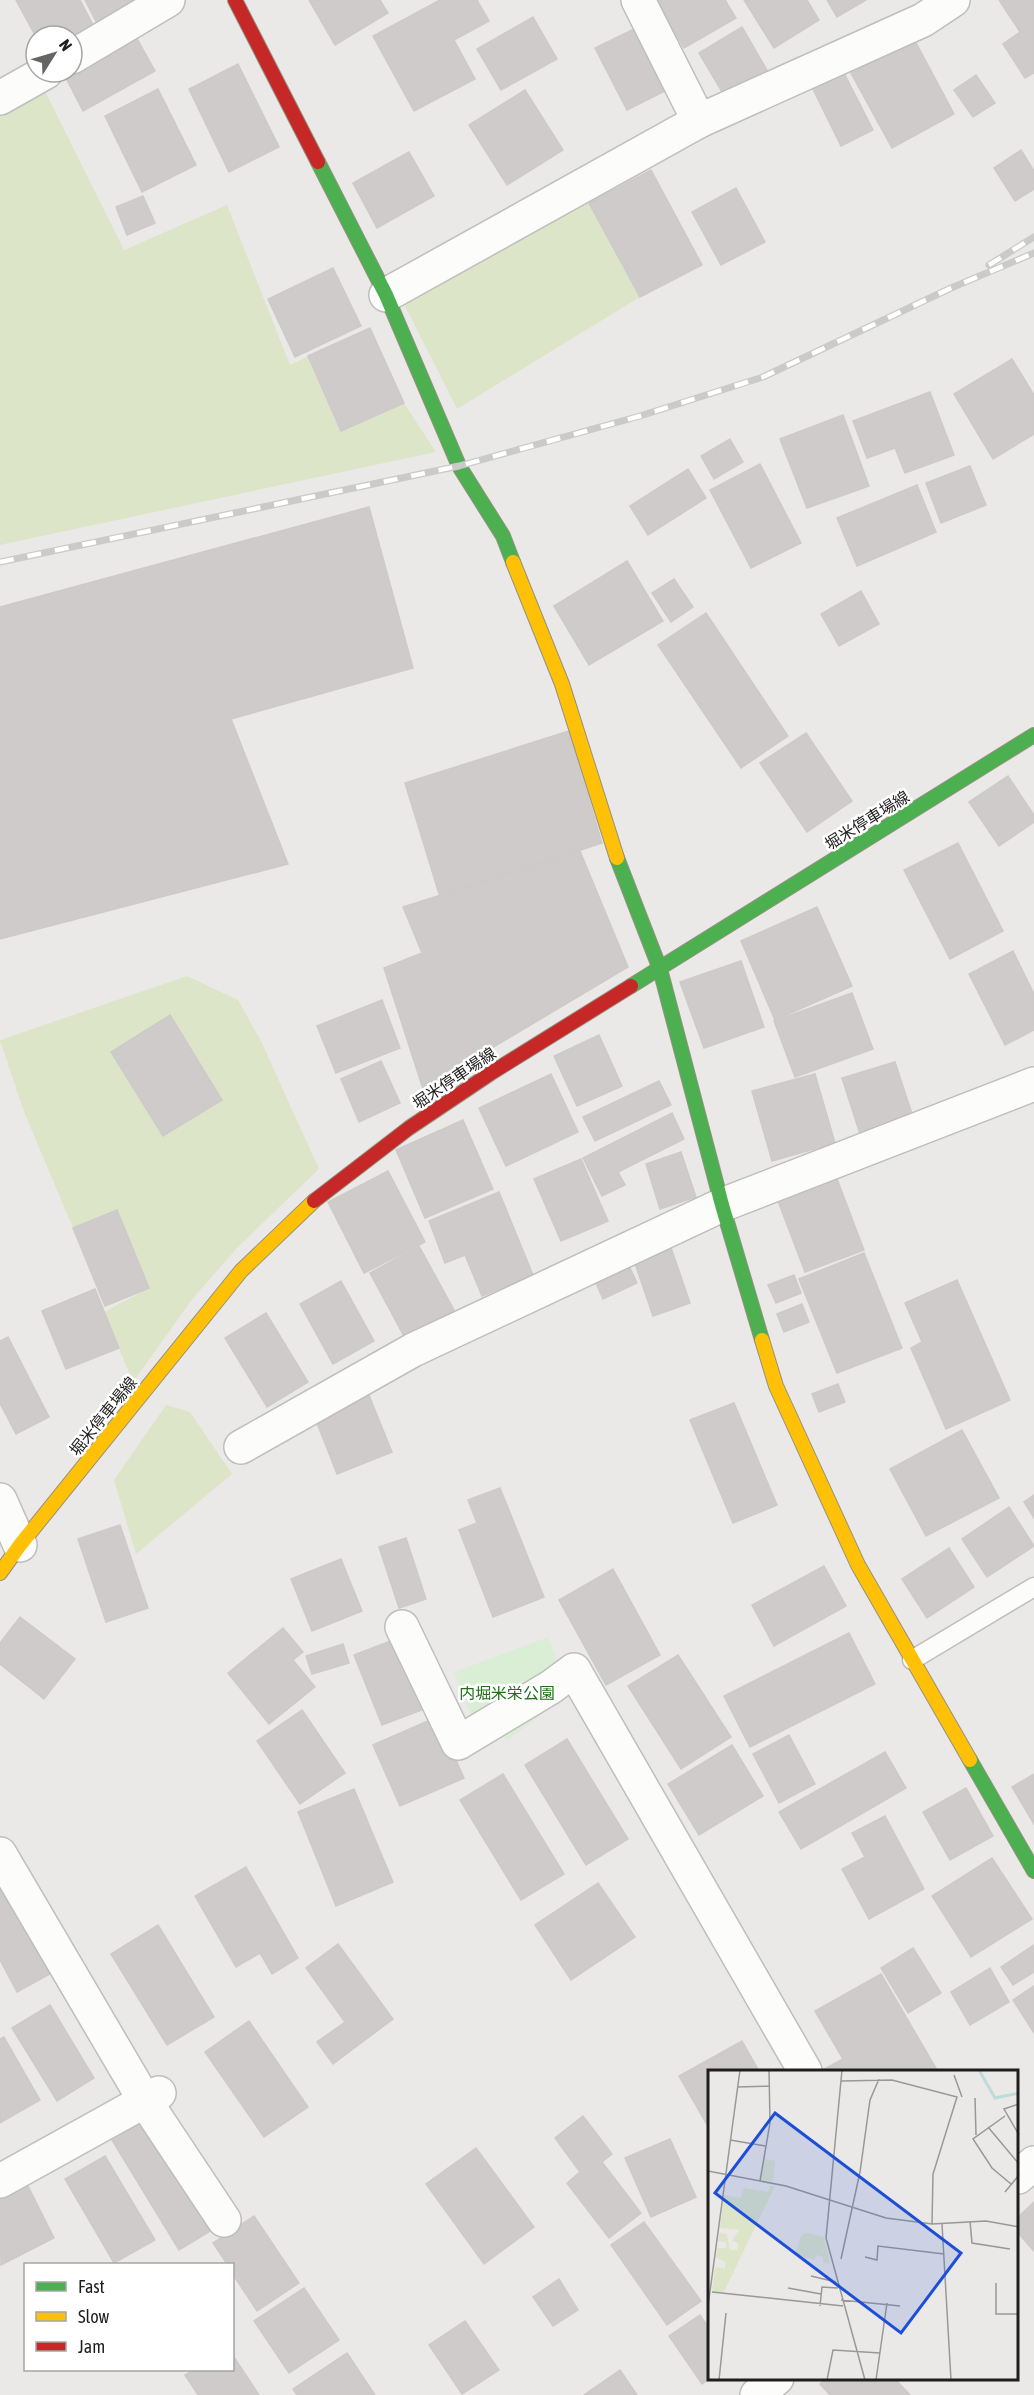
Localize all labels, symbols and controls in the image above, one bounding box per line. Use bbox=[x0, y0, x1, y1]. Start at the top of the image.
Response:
north arrow bbox=[24, 24, 84, 84]
text: N bbox=[56, 36, 76, 54]
street label: 堀米停車場線 bbox=[822, 787, 912, 853]
street label: 堀米停車場線 bbox=[409, 1044, 499, 1112]
street label: 堀米停車場線 bbox=[66, 1373, 140, 1459]
park label: 内堀米栄公園 bbox=[459, 1684, 555, 1702]
inset map bbox=[708, 2070, 1019, 2380]
legend bbox=[24, 2263, 234, 2371]
text: Fast bbox=[78, 2276, 105, 2297]
text: Slow bbox=[78, 2306, 109, 2327]
text: Jam bbox=[78, 2336, 105, 2357]

